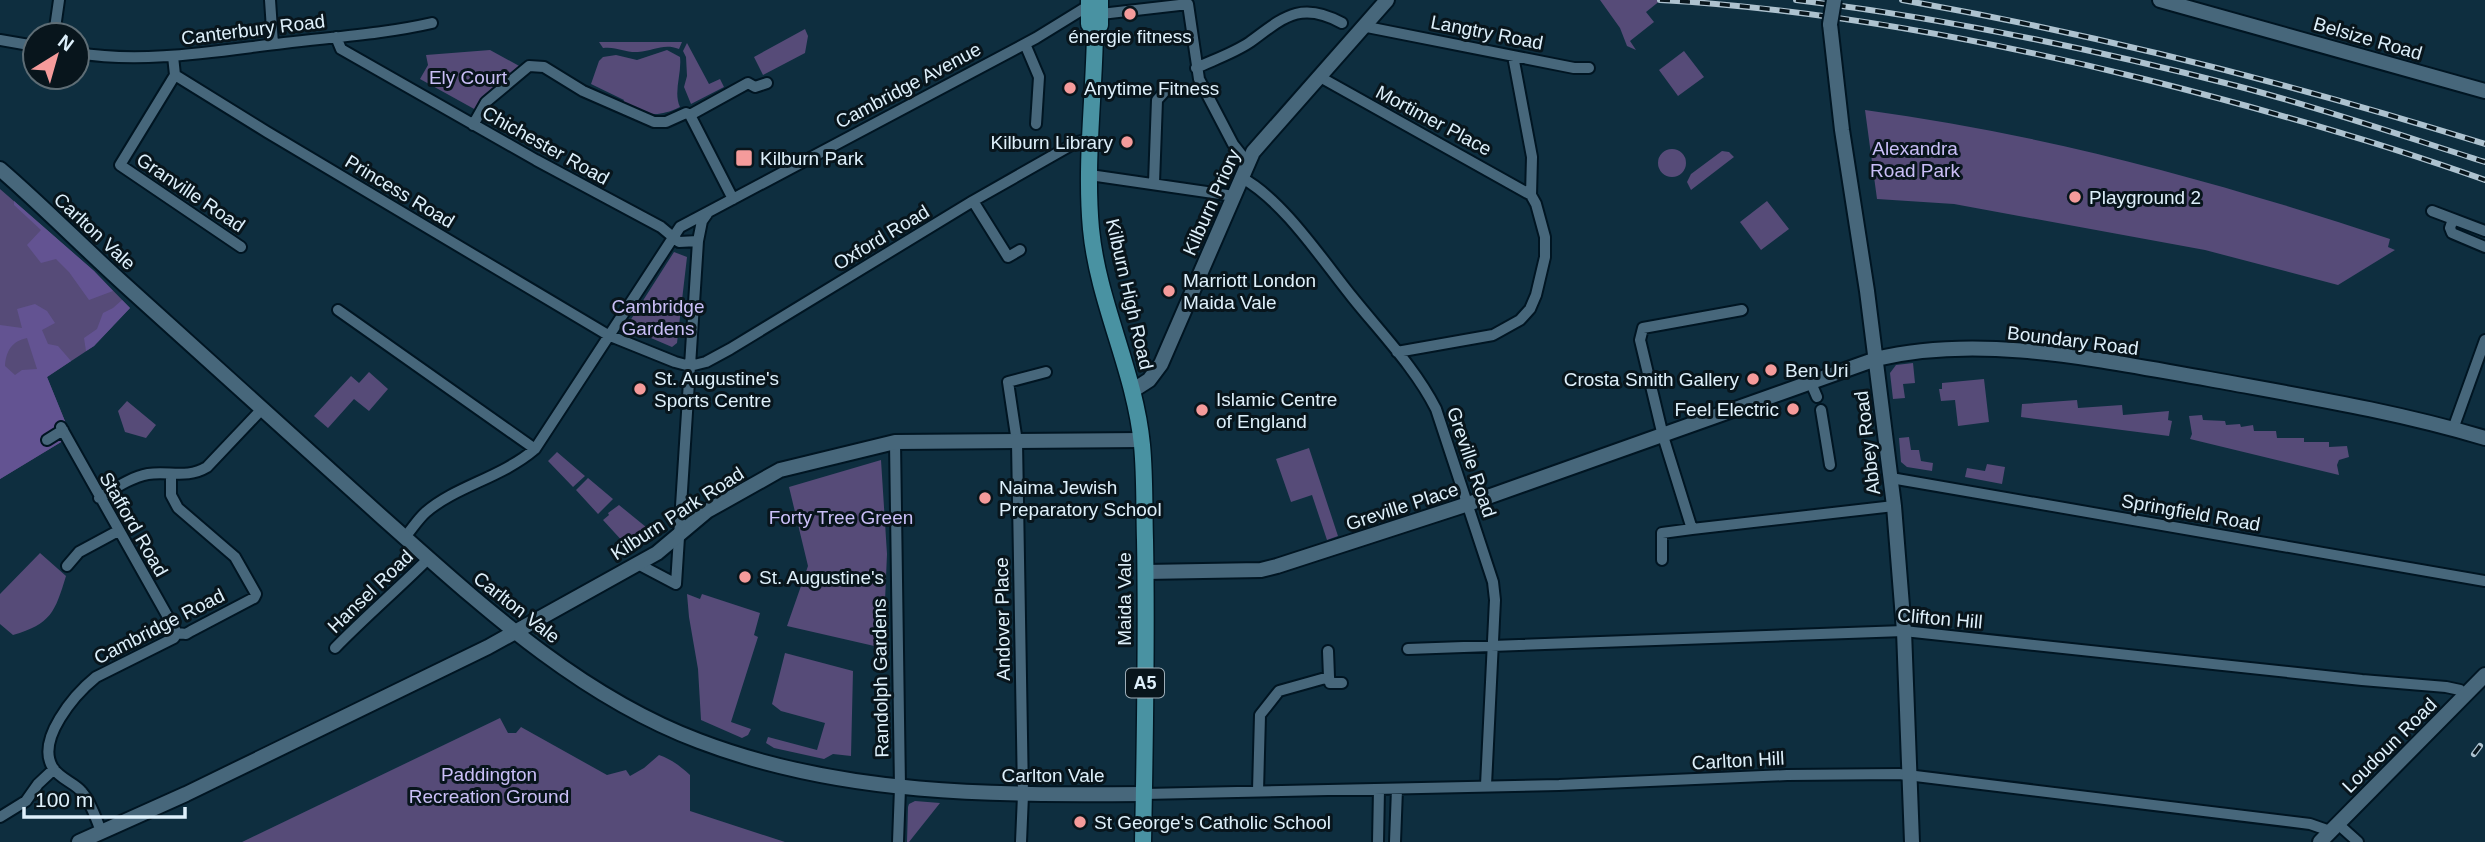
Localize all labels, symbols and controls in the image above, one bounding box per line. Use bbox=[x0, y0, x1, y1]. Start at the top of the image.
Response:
marker: énergie fitness bbox=[1122, 6, 1138, 22]
street label: Canterbury Road bbox=[180, 10, 326, 49]
street label: Langtry Road bbox=[1429, 11, 1545, 54]
street label: Belsize Road bbox=[2311, 13, 2425, 64]
north arrow bbox=[21, 21, 91, 91]
place label: énergie fitness bbox=[1068, 26, 1192, 47]
text: N bbox=[54, 30, 78, 55]
street label: Cambridge Avenue bbox=[832, 38, 984, 133]
park label: Ely Court bbox=[429, 67, 508, 88]
place label: Anytime Fitness bbox=[1084, 78, 1219, 99]
marker: Anytime Fitness bbox=[1062, 80, 1078, 96]
street label: Mortimer Place bbox=[1372, 81, 1495, 160]
street label: Chichester Road bbox=[479, 102, 613, 189]
place label: Kilburn Library bbox=[991, 132, 1113, 153]
marker: Kilburn Library bbox=[1119, 134, 1135, 150]
park label: Alexandra Road Park bbox=[1870, 138, 1960, 181]
street label: Kilburn Priory bbox=[1179, 145, 1244, 259]
marker: Kilburn Park bbox=[734, 148, 754, 168]
place label: Kilburn Park bbox=[760, 148, 864, 169]
street label: Granville Road bbox=[133, 149, 249, 236]
street label: Princess Road bbox=[341, 151, 458, 232]
place label: Playground 2 bbox=[2089, 187, 2201, 208]
street label: Carlton Vale bbox=[50, 189, 140, 274]
marker: Playground 2 bbox=[2067, 189, 2083, 205]
street label: Oxford Road bbox=[830, 201, 933, 274]
street label: Kilburn High Road bbox=[1102, 217, 1157, 372]
place label: Marriott London Maida Vale bbox=[1183, 270, 1316, 313]
marker: Marriott London Maida Vale bbox=[1161, 283, 1177, 299]
park label: Cambridge Gardens bbox=[612, 296, 704, 339]
street label: Boundary Road bbox=[2006, 322, 2140, 359]
place label: Ben Uri bbox=[1785, 360, 1848, 381]
marker: Ben Uri bbox=[1763, 362, 1779, 378]
place label: St. Augustine's Sports Centre bbox=[654, 368, 779, 411]
place label: Crosta Smith Gallery bbox=[1564, 369, 1739, 390]
marker: Crosta Smith Gallery bbox=[1745, 371, 1761, 387]
marker: St. Augustine's Sports Centre bbox=[632, 381, 648, 397]
place label: Islamic Centre of England bbox=[1216, 389, 1337, 432]
street label: Abbey Road bbox=[1851, 390, 1884, 496]
place label: Feel Electric bbox=[1674, 399, 1779, 420]
marker: Feel Electric bbox=[1785, 401, 1801, 417]
marker: Islamic Centre of England bbox=[1194, 402, 1210, 418]
street label: Greville Road bbox=[1443, 404, 1500, 520]
street label: Kilburn Park Road bbox=[607, 463, 748, 564]
street label: Stafford Road bbox=[95, 468, 172, 580]
place label: Naima Jewish Preparatory School bbox=[999, 477, 1162, 520]
street label: Greville Place bbox=[1343, 478, 1461, 535]
marker: Naima Jewish Preparatory School bbox=[977, 490, 993, 506]
street label: Springfield Road bbox=[2120, 490, 2262, 535]
park label: Forty Tree Green bbox=[769, 507, 913, 528]
street label: Hansel Road bbox=[324, 546, 417, 637]
street label: Maida Vale bbox=[1114, 552, 1135, 646]
street label: Andover Place bbox=[991, 557, 1014, 681]
street label: Carlton Vale bbox=[470, 567, 564, 647]
place label: St. Augustine's bbox=[759, 567, 884, 588]
marker: St. Augustine's bbox=[737, 569, 753, 585]
street label: Cambridge Road bbox=[90, 584, 228, 668]
street label: Randolph Gardens bbox=[869, 598, 892, 758]
street label: Clifton Hill bbox=[1896, 604, 1983, 633]
road number: A5 bbox=[1126, 668, 1164, 698]
street label: Loudoun Road bbox=[2338, 694, 2441, 797]
street label: Carlton Hill bbox=[1691, 748, 1785, 773]
park label: Paddington Recreation Ground bbox=[409, 764, 569, 807]
street label: Carlton Vale bbox=[1001, 765, 1105, 786]
scale bar bbox=[24, 776, 186, 820]
text: 100 m bbox=[35, 788, 93, 811]
place label: St George's Catholic School bbox=[1094, 812, 1331, 833]
marker: St George's Catholic School bbox=[1072, 814, 1088, 830]

